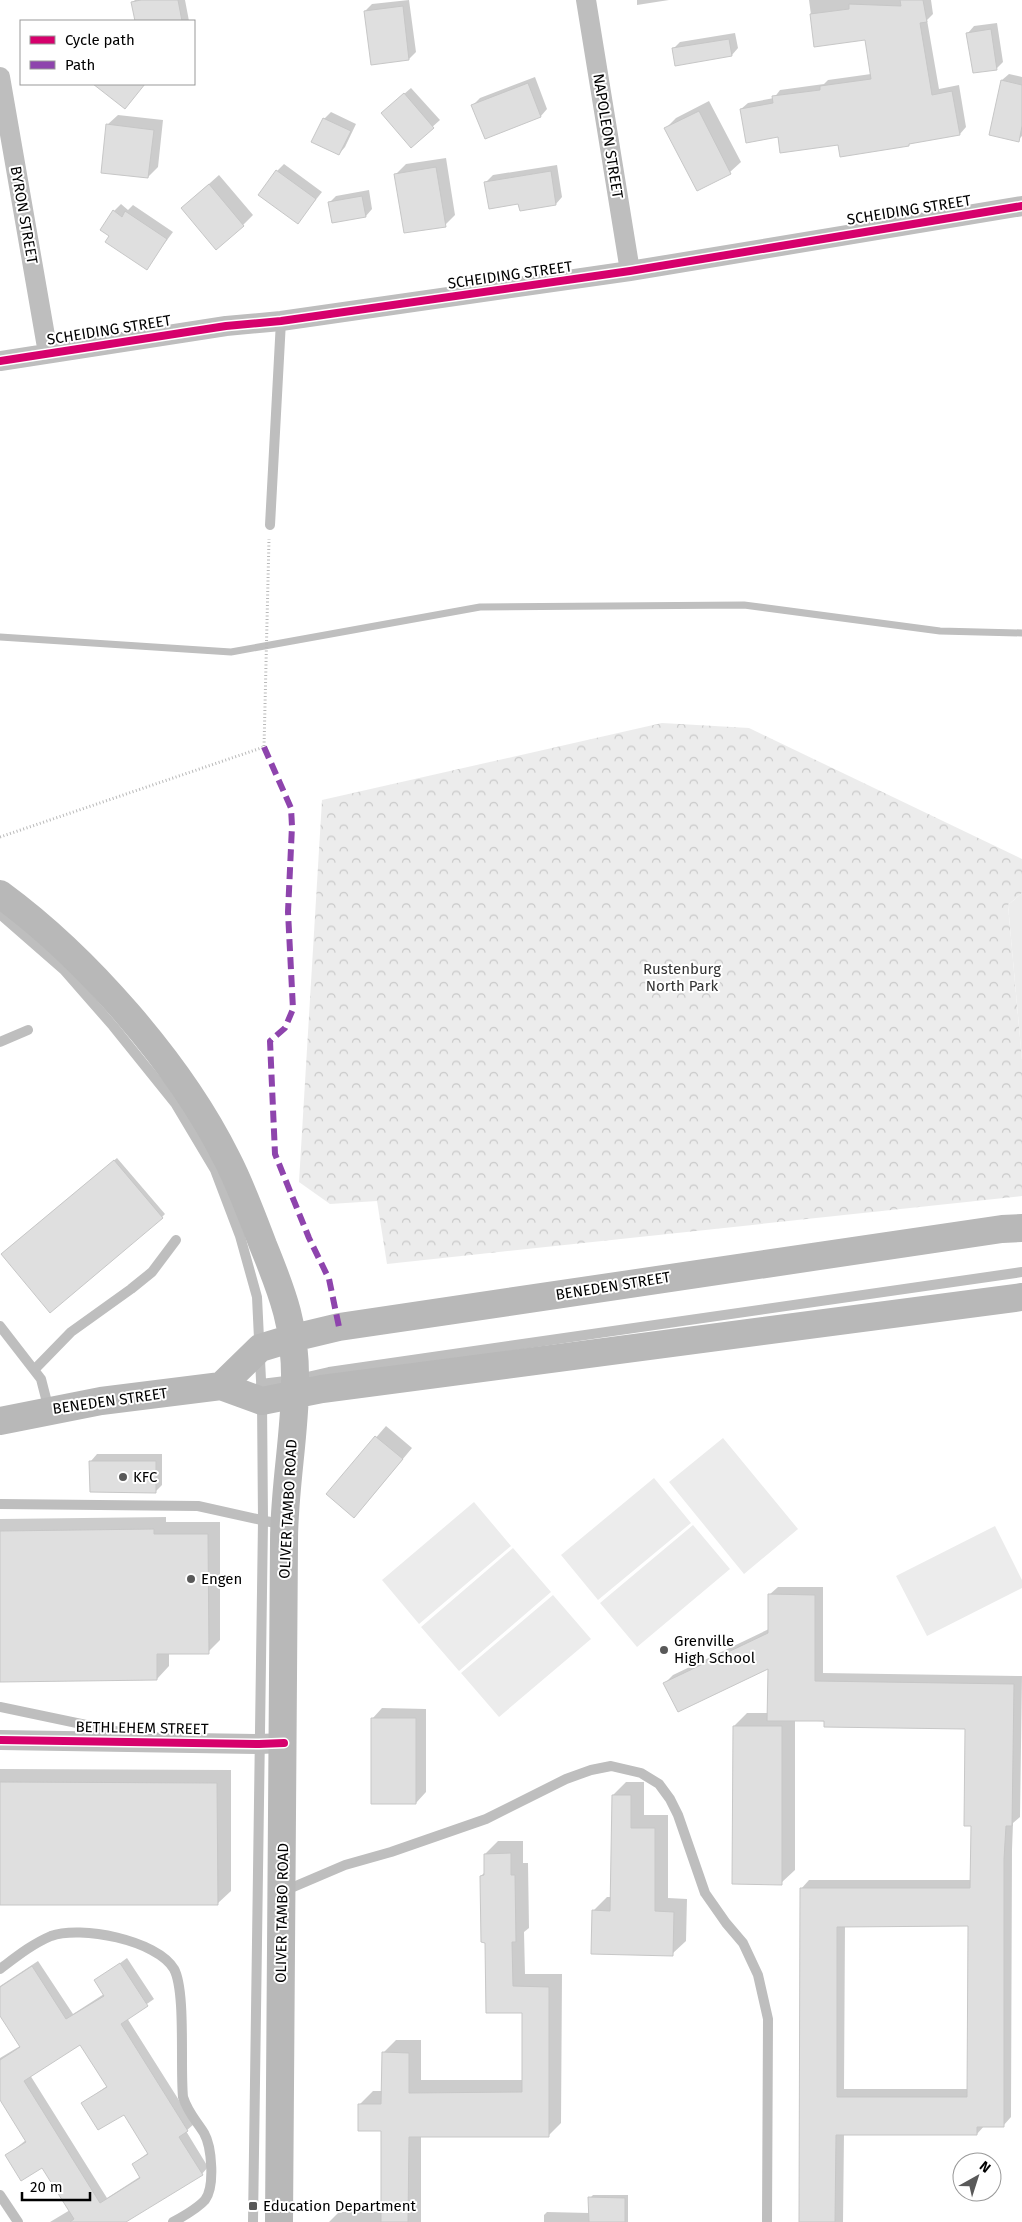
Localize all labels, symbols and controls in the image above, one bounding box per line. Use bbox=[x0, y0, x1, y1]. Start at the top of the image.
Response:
legend bbox=[20, 20, 195, 85]
text: Cycle path bbox=[65, 31, 135, 49]
text: Path bbox=[65, 56, 95, 74]
street label: NAPOLEON STREET bbox=[589, 72, 627, 200]
street label: BYRON STREET bbox=[7, 165, 42, 266]
street label: SCHEIDING STREET bbox=[846, 191, 973, 229]
street label: SCHEIDING STREET bbox=[447, 257, 574, 293]
street label: SCHEIDING STREET bbox=[46, 311, 173, 349]
park label: Rustenburg North Park bbox=[643, 960, 721, 995]
street label: BENEDEN STREET bbox=[554, 1268, 672, 1304]
street label: BENEDEN STREET bbox=[51, 1384, 169, 1418]
street label: OLIVER TAMBO ROAD bbox=[275, 1439, 301, 1579]
place label: KFC bbox=[133, 1468, 158, 1486]
marker: KFC bbox=[117, 1471, 129, 1483]
place label: Engen bbox=[201, 1570, 242, 1588]
marker: Engen bbox=[185, 1573, 197, 1585]
place label: Grenville High School bbox=[674, 1632, 756, 1667]
marker: Grenville High School bbox=[658, 1644, 670, 1656]
street label: BETHLEHEM STREET bbox=[75, 1718, 209, 1738]
street label: OLIVER TAMBO ROAD bbox=[272, 1843, 292, 1983]
north arrow bbox=[952, 2152, 1002, 2202]
text: N bbox=[976, 2158, 994, 2177]
scale bar bbox=[22, 2170, 90, 2202]
text: 20 m bbox=[30, 2178, 63, 2196]
place label: Education Department bbox=[263, 2197, 417, 2215]
marker: Education Department bbox=[247, 2200, 259, 2212]

